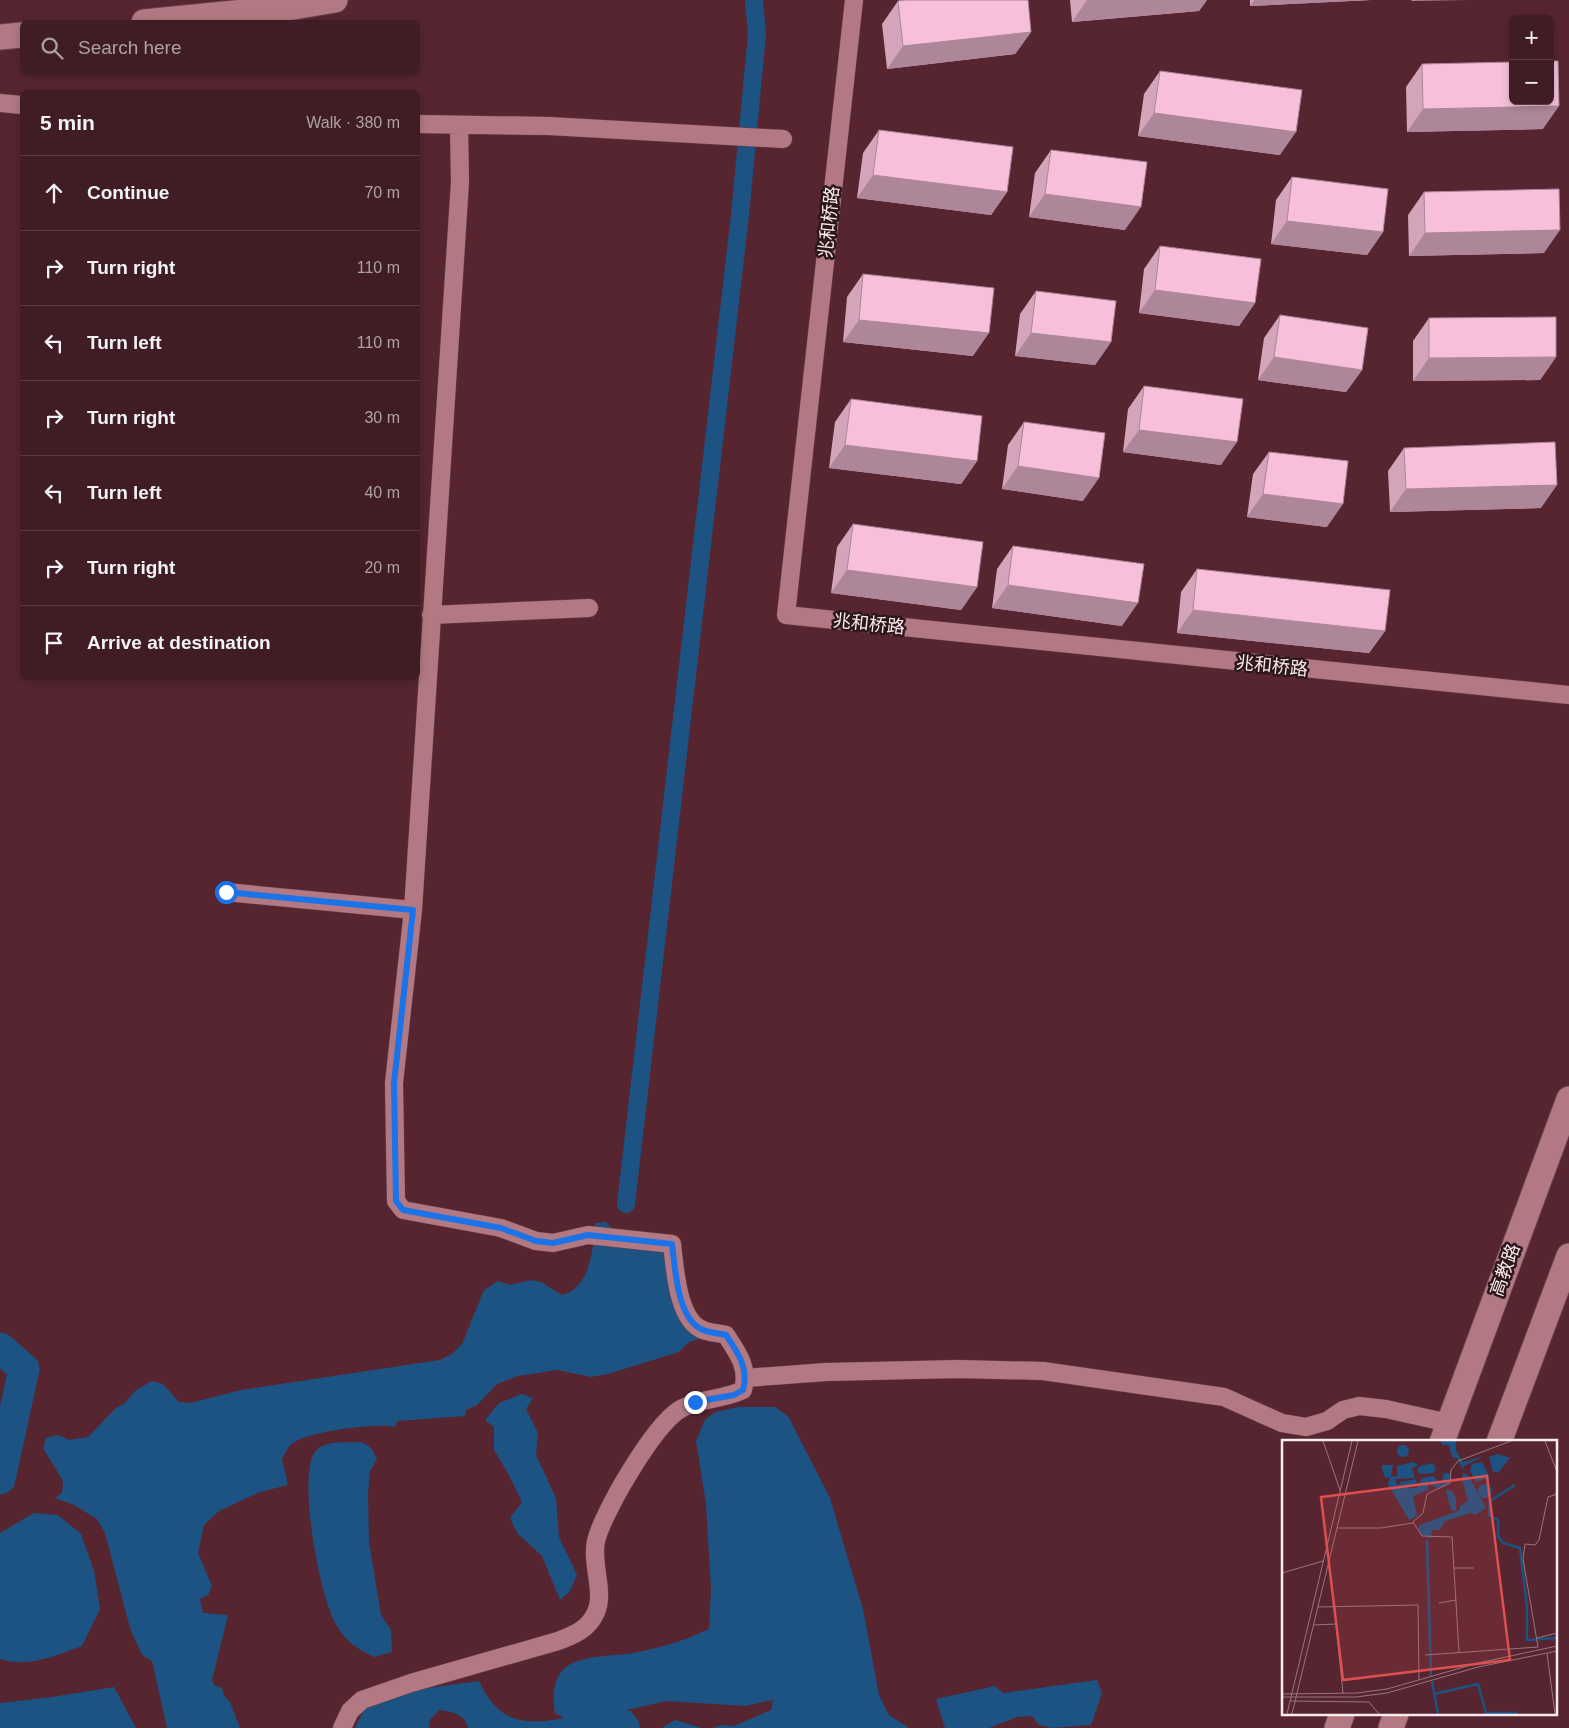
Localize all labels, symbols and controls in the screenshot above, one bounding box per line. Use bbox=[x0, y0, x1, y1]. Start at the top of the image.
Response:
map controls bbox=[1509, 15, 1554, 105]
button: + bbox=[1509, 15, 1554, 60]
search box bbox=[20, 20, 420, 75]
icon: search bbox=[38, 34, 66, 62]
text: Search here bbox=[78, 37, 182, 58]
button: − bbox=[1509, 60, 1554, 105]
text: 5 min bbox=[40, 111, 95, 134]
text: Walk · 380 m bbox=[306, 114, 400, 131]
icon: ahead bbox=[40, 179, 68, 207]
text: Continue bbox=[87, 182, 169, 203]
text: 70 m bbox=[364, 184, 400, 201]
street label: 兆和桥路 bbox=[815, 185, 843, 259]
icon: right bbox=[40, 254, 68, 282]
text: Turn right bbox=[87, 257, 175, 278]
text: 110 m bbox=[357, 259, 400, 276]
icon: left bbox=[40, 329, 68, 357]
text: Turn left bbox=[87, 332, 162, 353]
text: 110 m bbox=[357, 334, 400, 351]
icon: right bbox=[40, 404, 68, 432]
text: Turn right bbox=[87, 407, 175, 428]
text: 30 m bbox=[364, 409, 400, 426]
icon: left bbox=[40, 479, 68, 507]
text: Turn left bbox=[87, 482, 162, 503]
text: 40 m bbox=[364, 484, 400, 501]
icon: right bbox=[40, 554, 68, 582]
text: Turn right bbox=[87, 557, 175, 578]
text: 20 m bbox=[364, 559, 400, 576]
street label: 兆和桥路 bbox=[832, 610, 906, 638]
icon: arrive bbox=[40, 629, 68, 657]
text: Arrive at destination bbox=[87, 632, 271, 653]
street label: 兆和桥路 bbox=[1235, 652, 1309, 680]
route start bbox=[215, 881, 238, 904]
street label: 高教路 bbox=[1486, 1241, 1524, 1299]
route end bbox=[684, 1391, 707, 1414]
inset map bbox=[1282, 1440, 1556, 1716]

